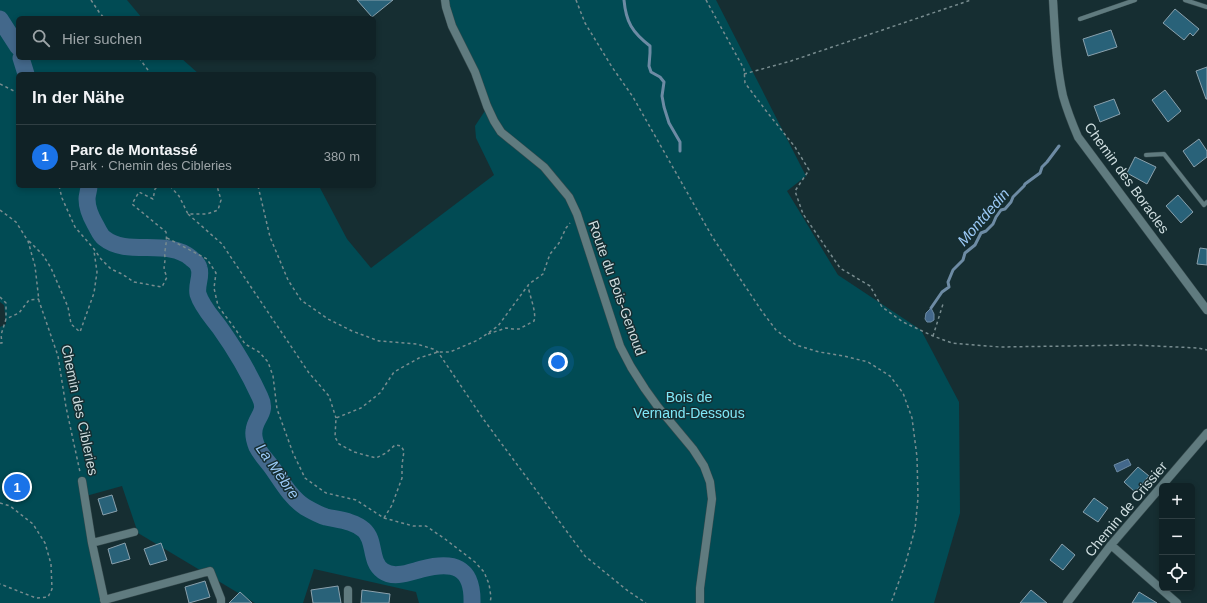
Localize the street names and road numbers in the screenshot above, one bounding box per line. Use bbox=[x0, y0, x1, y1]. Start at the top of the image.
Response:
street label: Chemin des Boracles bbox=[1081, 119, 1173, 237]
street label: Route du Bois-Genoud bbox=[585, 218, 649, 358]
street label: Chemin des Cibleries bbox=[58, 343, 102, 477]
street label: Chemin de Crissier bbox=[1082, 458, 1171, 560]

